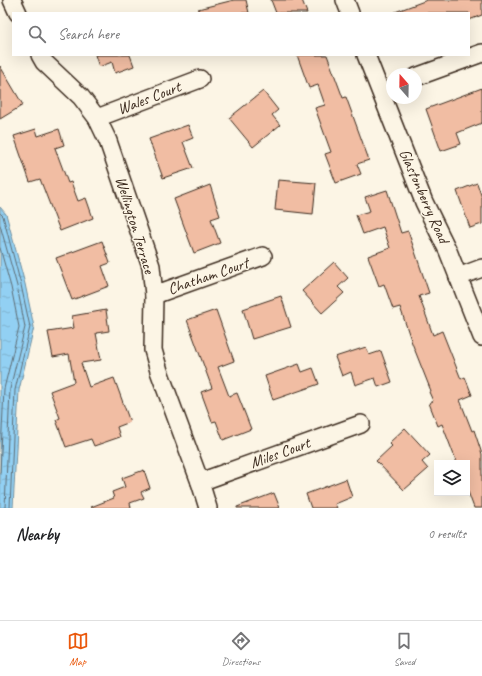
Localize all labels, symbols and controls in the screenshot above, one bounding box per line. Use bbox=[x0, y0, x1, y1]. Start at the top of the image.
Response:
search box bbox=[12, 12, 470, 56]
icon: search bbox=[26, 23, 48, 45]
text: Search here bbox=[58, 25, 119, 44]
north arrow bbox=[386, 68, 422, 104]
street label: Wales Court bbox=[115, 76, 185, 119]
street label: Glastonberry Road bbox=[394, 146, 455, 249]
street label: Wellington Terrace bbox=[111, 174, 160, 278]
street label: Chatham Court bbox=[165, 252, 254, 299]
street label: Miles Court bbox=[247, 432, 314, 473]
map controls bbox=[434, 460, 470, 496]
button: layers bbox=[434, 460, 470, 496]
text: Nearby bbox=[16, 524, 59, 545]
text: 0 results bbox=[428, 526, 466, 542]
tab: Map bbox=[67, 630, 89, 668]
tab: Directions bbox=[222, 630, 260, 668]
tab: Saved bbox=[393, 630, 415, 668]

